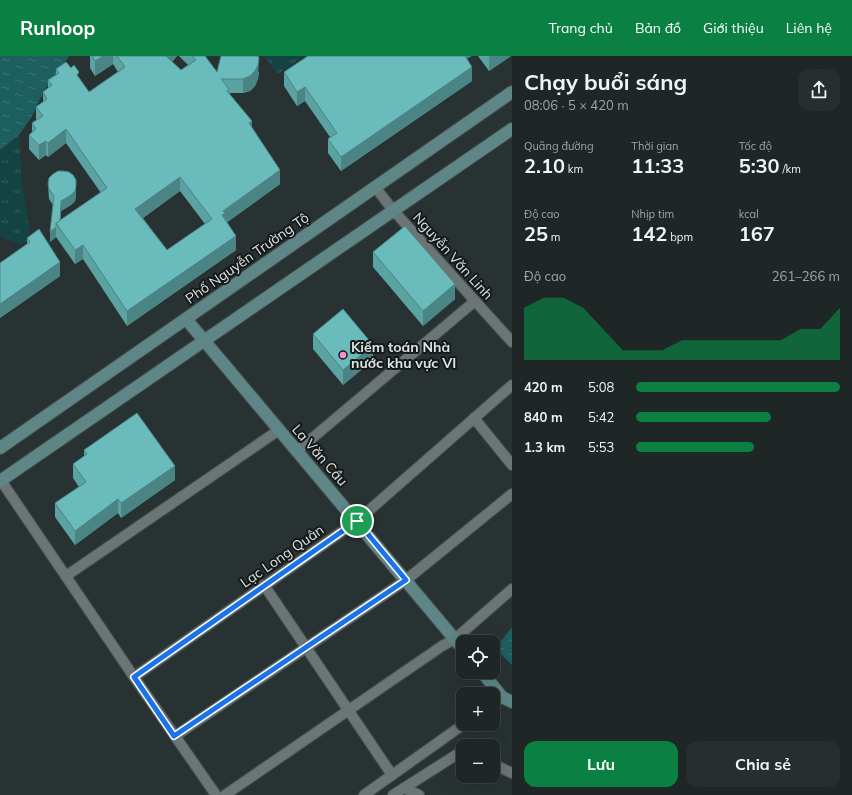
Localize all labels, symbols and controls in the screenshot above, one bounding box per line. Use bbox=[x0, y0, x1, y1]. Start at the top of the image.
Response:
text: Runloop bbox=[20, 16, 95, 40]
text: Trang chủ bbox=[549, 19, 613, 37]
text: Bản đồ bbox=[635, 19, 681, 37]
text: Giới thiệu bbox=[703, 19, 764, 37]
text: Liên hệ bbox=[786, 19, 832, 37]
text: Chạy buổi sáng bbox=[524, 68, 687, 96]
button: share bbox=[798, 69, 840, 111]
text: 08:06 · 5 × 420 m bbox=[524, 97, 629, 113]
text: Quãng đường bbox=[524, 139, 594, 153]
text: Thời gian bbox=[631, 139, 679, 153]
text: Tốc độ bbox=[739, 139, 772, 153]
text: 2.10 bbox=[524, 153, 565, 178]
text: 11:33 bbox=[631, 153, 684, 178]
text: 5:30 bbox=[739, 153, 780, 178]
text: km bbox=[565, 162, 583, 176]
text: /km bbox=[780, 162, 801, 176]
text: Độ cao bbox=[524, 207, 560, 221]
text: Nhịp tim bbox=[631, 207, 674, 221]
text: kcal bbox=[739, 207, 759, 221]
street label: Phố Nguyễn Trường Tộ bbox=[182, 208, 312, 308]
street label: Nguyễn Văn Linh bbox=[409, 209, 497, 303]
text: 25 bbox=[524, 221, 548, 246]
text: 142 bbox=[631, 221, 667, 246]
text: 167 bbox=[739, 221, 775, 246]
text: m bbox=[548, 230, 561, 244]
text: bpm bbox=[667, 230, 693, 244]
text: Độ cao bbox=[524, 268, 566, 284]
text: 261–266 m bbox=[772, 268, 840, 284]
place label: Kiểm toán Nhà nước khu vực VI bbox=[351, 338, 456, 372]
marker: Kiểm toán Nhà nước khu vực VI bbox=[338, 350, 348, 360]
text: 420 m bbox=[524, 379, 563, 395]
text: 5:08 bbox=[588, 379, 614, 395]
text: 840 m bbox=[524, 409, 563, 425]
text: 5:42 bbox=[588, 409, 614, 425]
street label: La Văn Cầu bbox=[288, 420, 352, 490]
text: 1.3 km bbox=[524, 439, 565, 455]
text: 5:53 bbox=[588, 439, 614, 455]
pin bbox=[340, 504, 374, 538]
icon: arrive bbox=[346, 510, 368, 532]
street label: Lạc Long Quân bbox=[237, 521, 327, 591]
map controls bbox=[456, 635, 500, 783]
button: locate bbox=[456, 635, 500, 679]
button: + bbox=[456, 687, 500, 731]
button: − bbox=[456, 739, 500, 783]
button: Lưu bbox=[524, 741, 678, 787]
button: Chia sẻ bbox=[686, 741, 840, 787]

